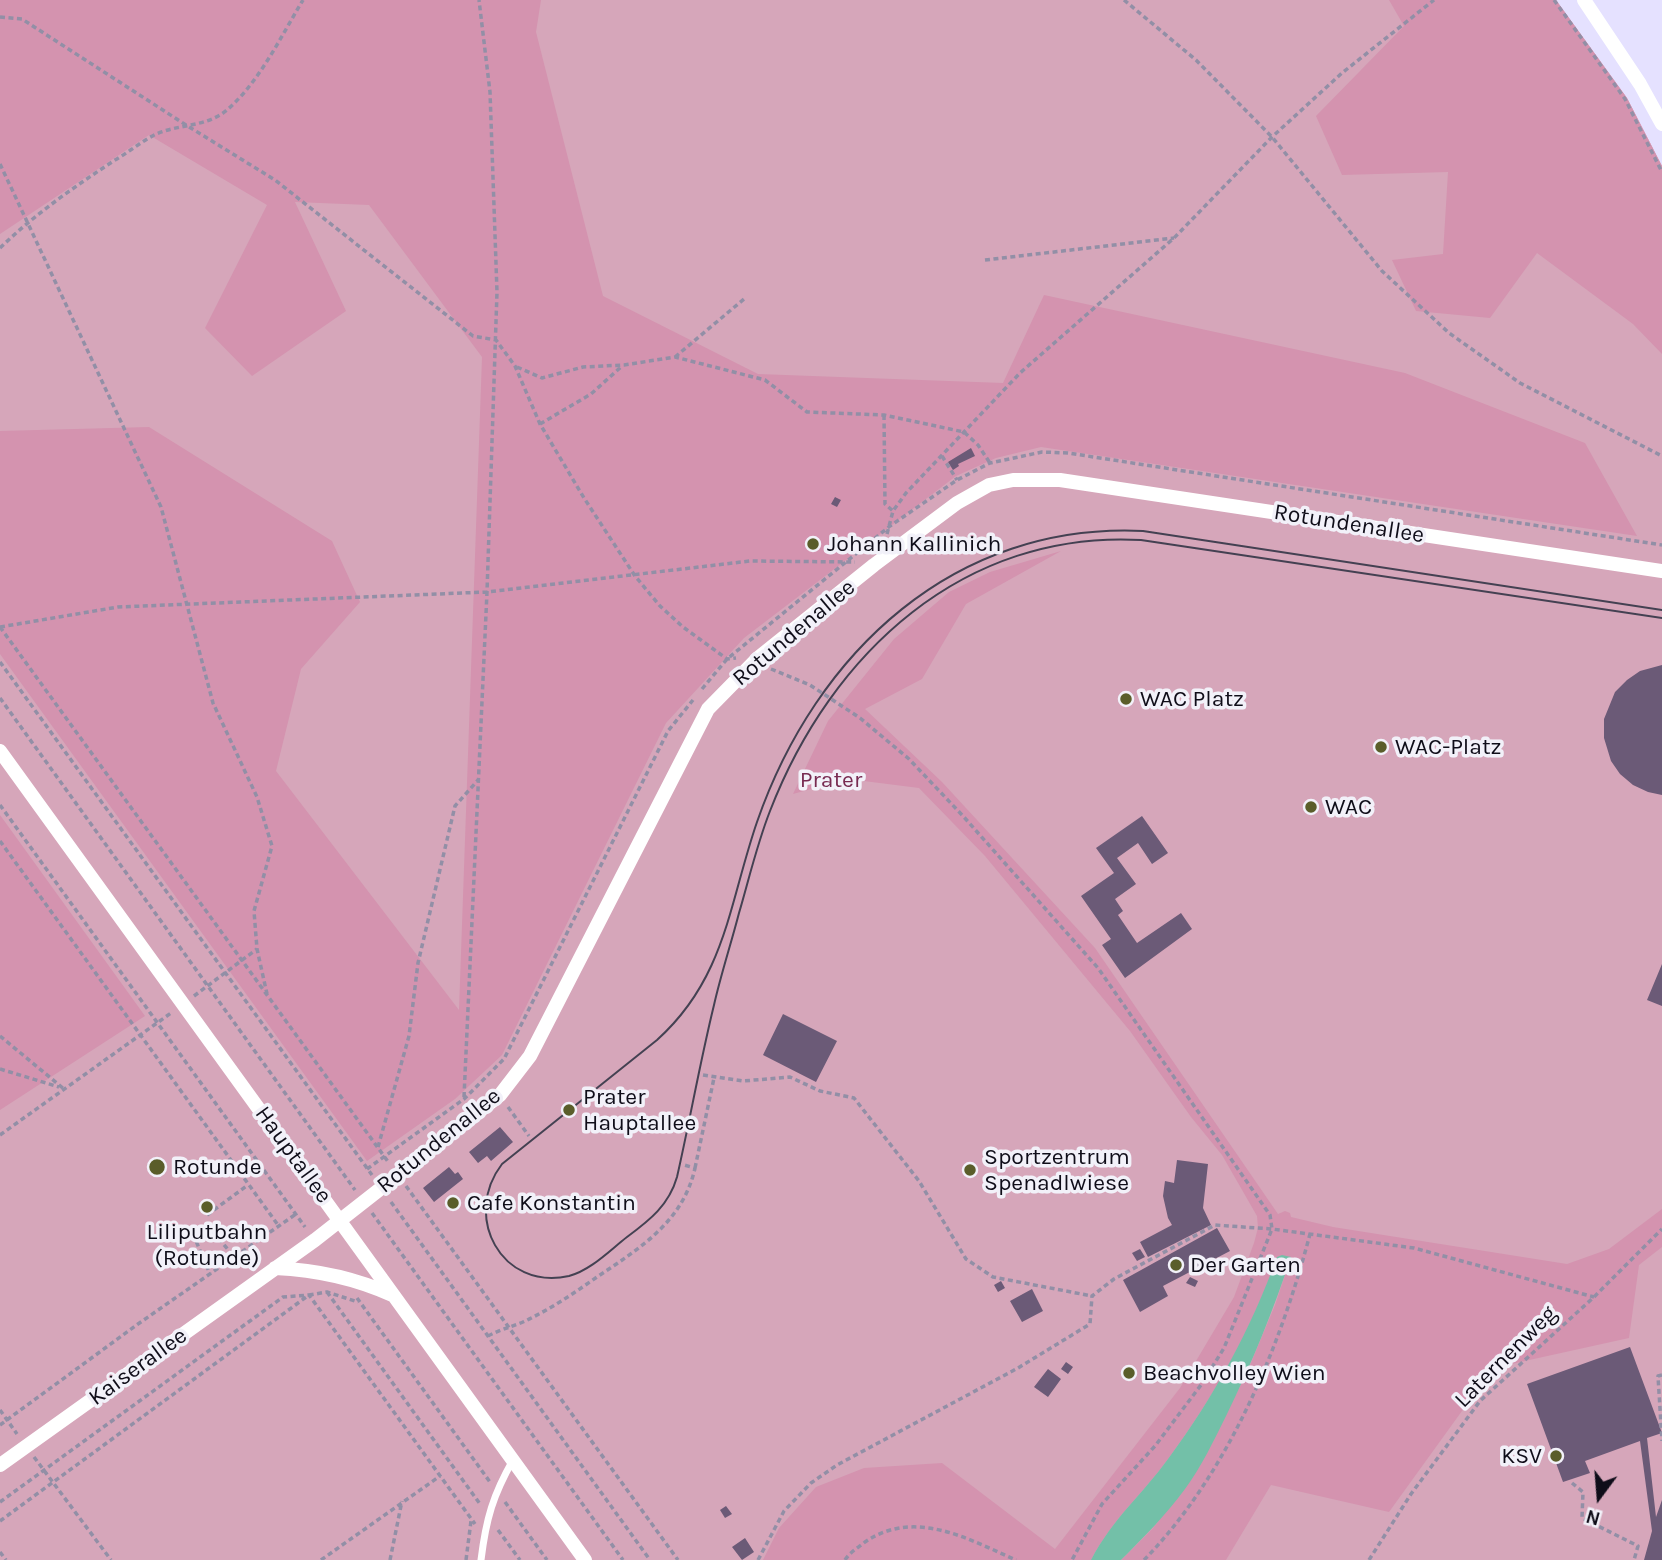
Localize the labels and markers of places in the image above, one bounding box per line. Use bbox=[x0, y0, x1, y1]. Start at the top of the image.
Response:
place label: Johann Kallinich bbox=[827, 530, 1001, 558]
marker: Johann Kallinich bbox=[805, 536, 821, 552]
place label: WAC Platz bbox=[1140, 685, 1244, 713]
marker: WAC Platz bbox=[1118, 691, 1134, 707]
place label: WAC-Platz bbox=[1395, 733, 1502, 761]
marker: WAC-Platz bbox=[1373, 739, 1389, 755]
place label: WAC bbox=[1325, 793, 1372, 821]
marker: WAC bbox=[1303, 799, 1319, 815]
place label: Prater Hauptallee bbox=[583, 1083, 696, 1137]
marker: Prater Hauptallee bbox=[561, 1102, 577, 1118]
place label: Sportzentrum Spenadlwiese bbox=[984, 1143, 1130, 1197]
place label: Rotunde bbox=[173, 1153, 262, 1181]
marker: Rotunde bbox=[147, 1157, 167, 1177]
marker: Sportzentrum Spenadlwiese bbox=[962, 1162, 978, 1178]
place label: Cafe Konstantin bbox=[467, 1189, 636, 1217]
marker: Cafe Konstantin bbox=[445, 1195, 461, 1211]
marker: Liliputbahn (Rotunde) bbox=[199, 1199, 215, 1215]
place label: Liliputbahn (Rotunde) bbox=[147, 1218, 267, 1272]
place label: Der Garten bbox=[1190, 1251, 1301, 1279]
marker: Der Garten bbox=[1168, 1257, 1184, 1273]
place label: Beachvolley Wien bbox=[1143, 1359, 1326, 1387]
marker: Beachvolley Wien bbox=[1121, 1365, 1137, 1381]
place label: KSV bbox=[1501, 1442, 1542, 1470]
marker: KSV bbox=[1548, 1448, 1564, 1464]

